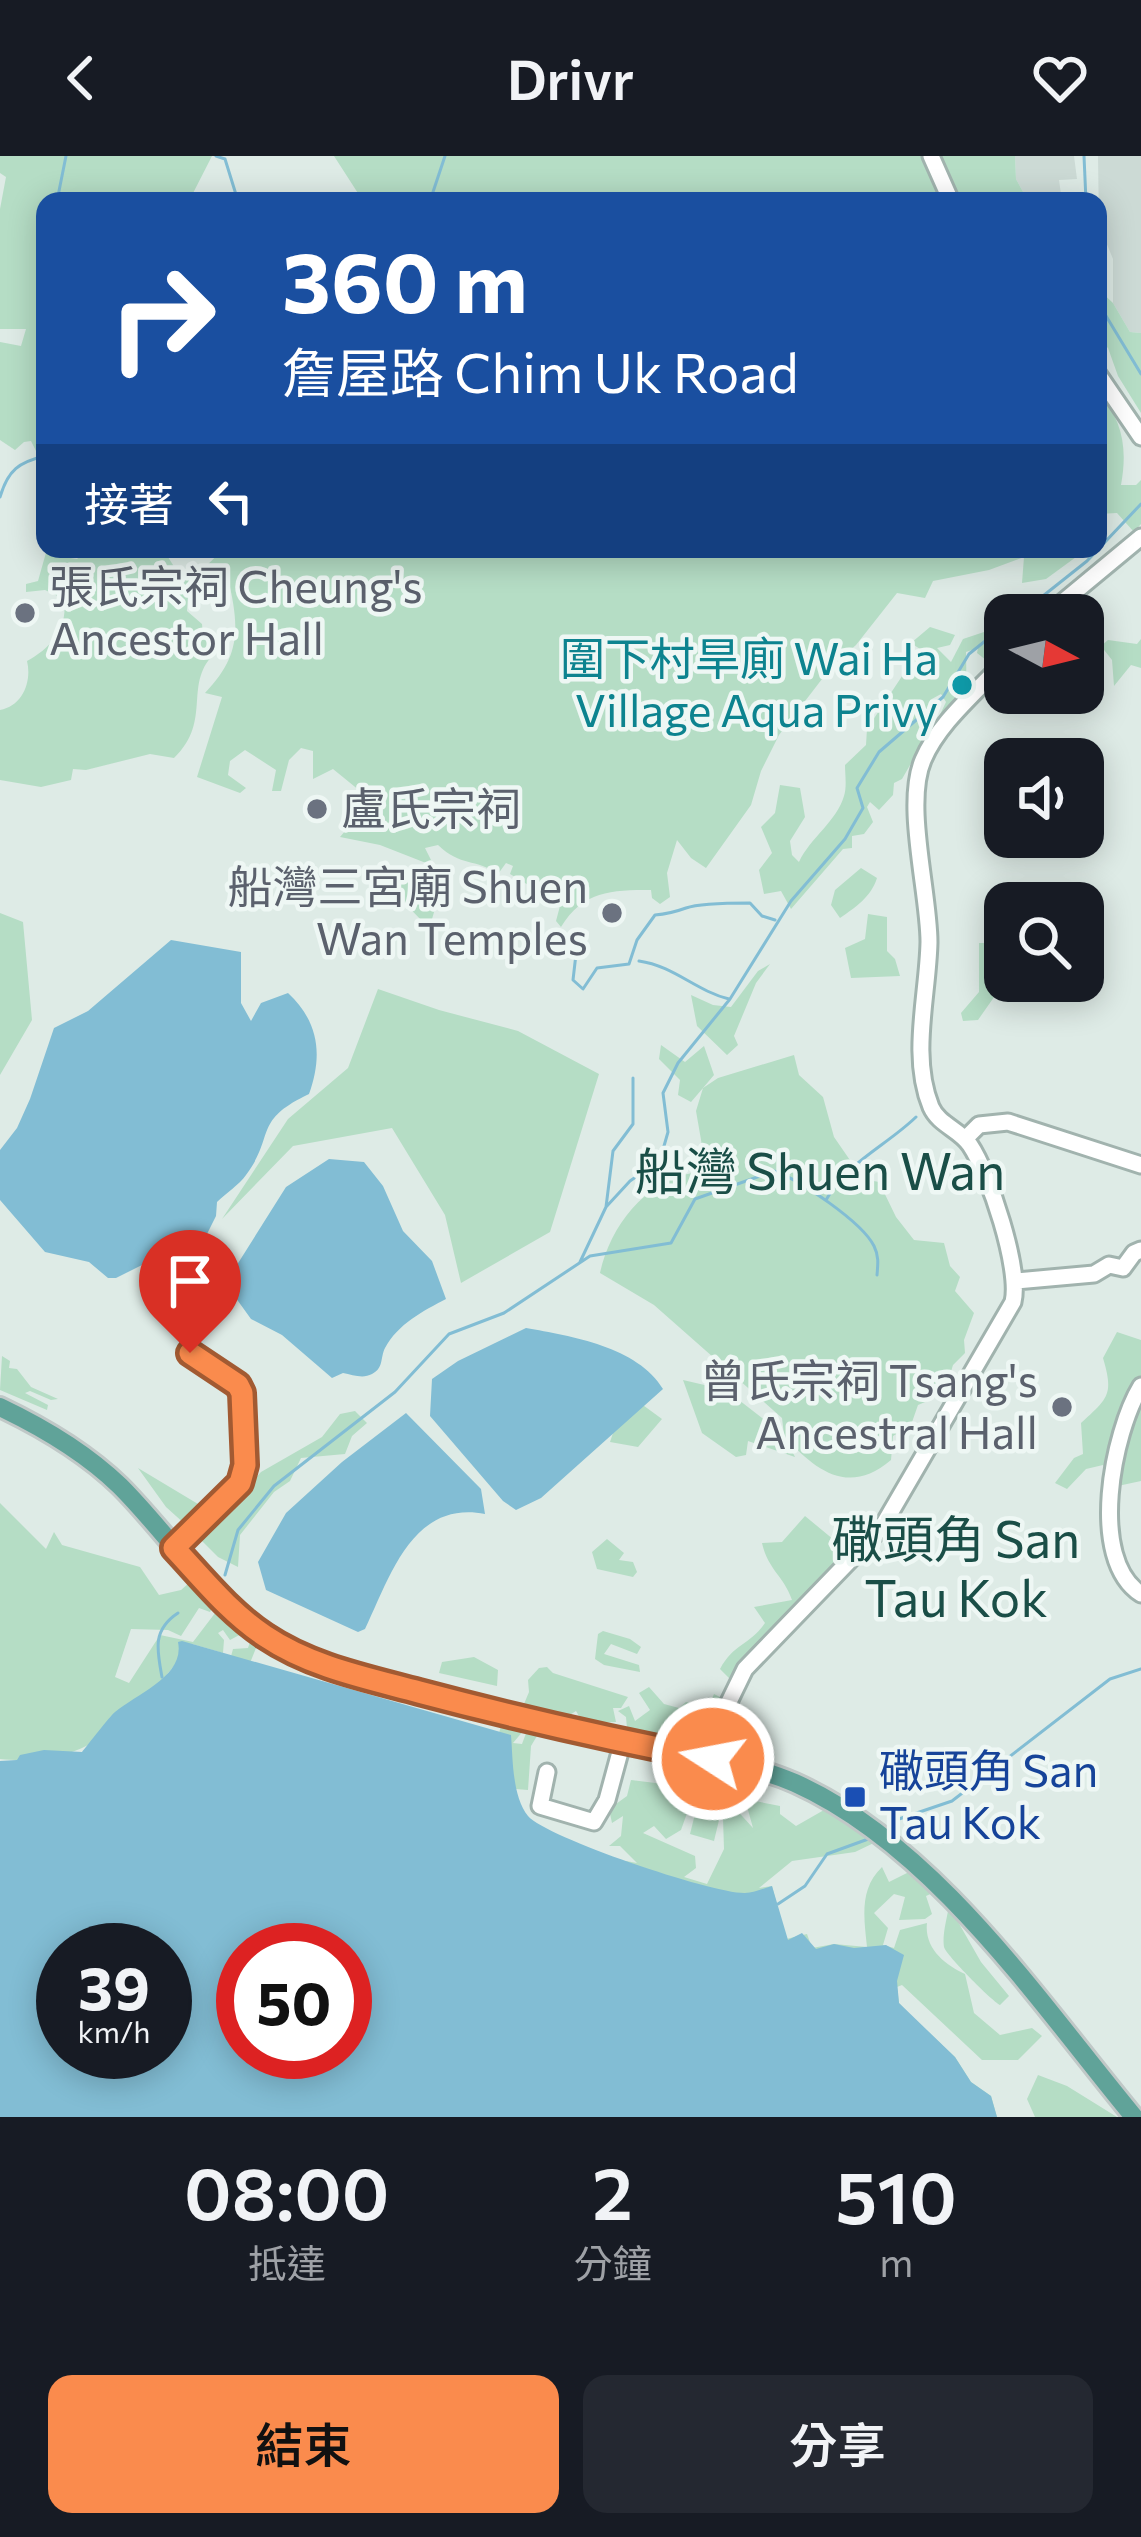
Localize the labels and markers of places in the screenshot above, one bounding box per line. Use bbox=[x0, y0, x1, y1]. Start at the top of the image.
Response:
place label: 張氏宗祠 Cheung's Ancestor Hall bbox=[49, 557, 423, 664]
marker: 張氏宗祠 Cheung's Ancestor Hall bbox=[12, 600, 38, 626]
place label: 圍下村旱廁 Wai Ha Village Aqua Privy bbox=[560, 629, 938, 736]
marker: 圍下村旱廁 Wai Ha Village Aqua Privy bbox=[949, 672, 975, 698]
place label: 盧氏宗祠 bbox=[341, 779, 521, 834]
marker: 盧氏宗祠 bbox=[304, 796, 330, 822]
place label: 船灣三宮廟 Shuen Wan Temples bbox=[228, 857, 588, 964]
marker: 船灣三宮廟 Shuen Wan Temples bbox=[599, 900, 625, 926]
pin bbox=[139, 1230, 241, 1353]
place label: 曾氏宗祠 Tsang's Ancestral Hall bbox=[700, 1351, 1038, 1458]
marker: 曾氏宗祠 Tsang's Ancestral Hall bbox=[1049, 1394, 1075, 1420]
place label: 䃟頭角 San Tau Kok bbox=[879, 1741, 1098, 1848]
marker: 䃟頭角 San Tau Kok bbox=[842, 1784, 868, 1810]

